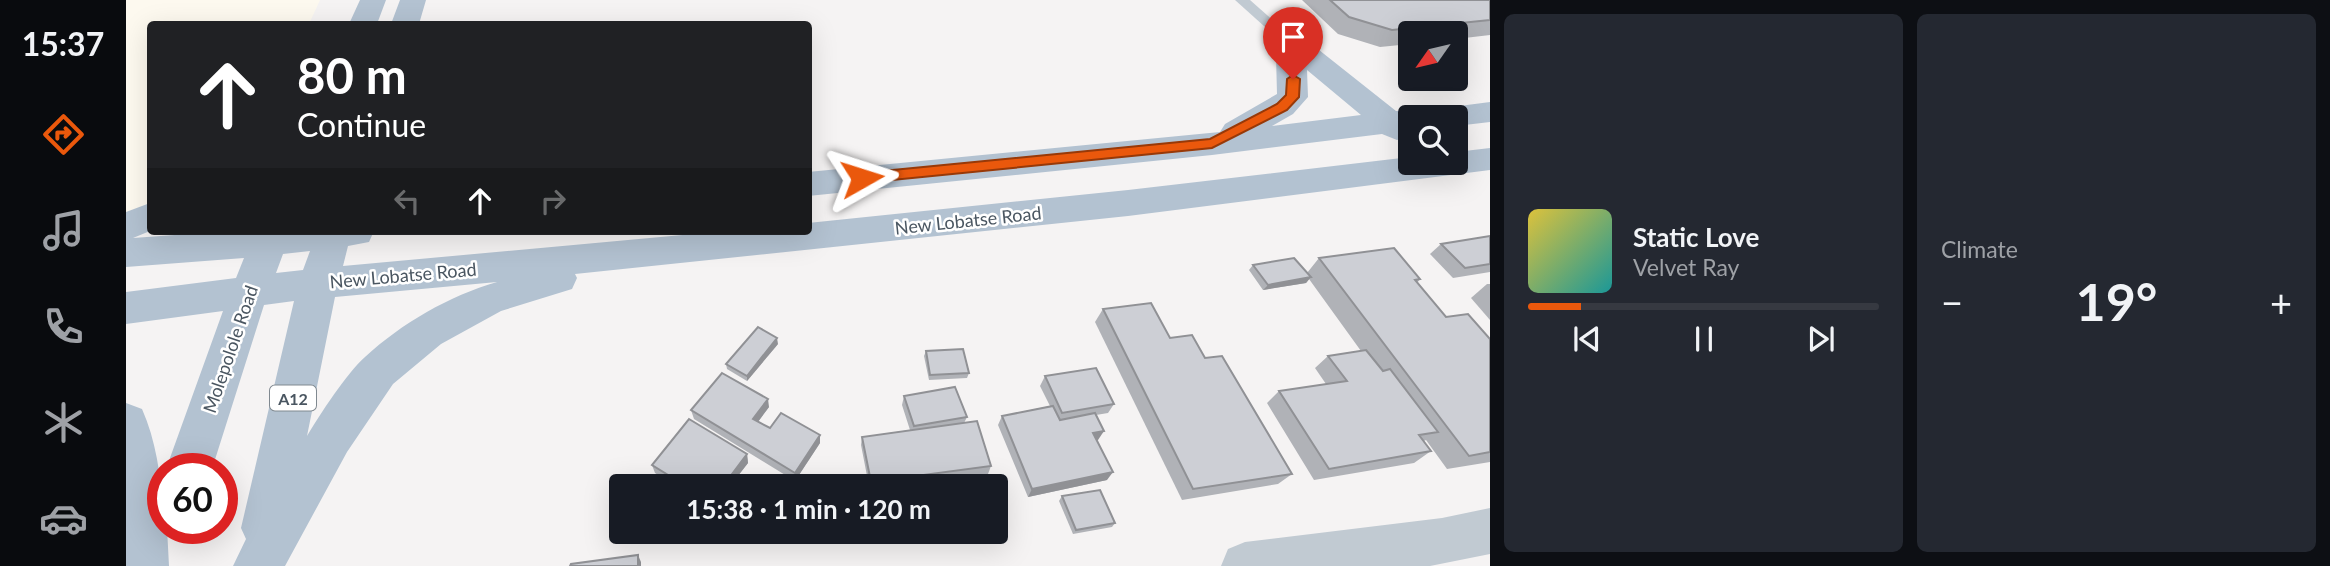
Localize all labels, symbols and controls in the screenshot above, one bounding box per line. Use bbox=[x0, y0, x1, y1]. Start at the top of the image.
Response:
pin bbox=[1263, 7, 1323, 79]
icon: arrive bbox=[1274, 18, 1312, 56]
north arrow bbox=[1398, 21, 1468, 91]
map controls bbox=[1398, 21, 1468, 175]
text: 15:37 bbox=[22, 24, 104, 63]
text: 80 m bbox=[297, 46, 407, 104]
icon: ahead bbox=[182, 49, 273, 140]
text: Continue bbox=[297, 105, 426, 144]
button: search bbox=[1398, 105, 1468, 175]
icon: directions bbox=[39, 110, 88, 159]
position arrow bbox=[825, 141, 899, 215]
icon: left bbox=[388, 182, 426, 220]
icon: ahead bbox=[461, 182, 499, 220]
icon: right bbox=[534, 182, 572, 220]
street label: New Lobatse Road bbox=[894, 201, 1042, 239]
icon: music bbox=[39, 206, 88, 255]
text: Static Love bbox=[1633, 221, 1760, 253]
text: Climate bbox=[1941, 235, 2018, 263]
text: Velvet Ray bbox=[1633, 253, 1739, 281]
street label: New Lobatse Road bbox=[329, 258, 477, 292]
text: 19° bbox=[2076, 270, 2157, 332]
text: − bbox=[1941, 279, 1963, 325]
text: + bbox=[2270, 279, 2292, 325]
street label: Molepolole Road bbox=[198, 282, 262, 416]
icon: phone bbox=[39, 302, 88, 351]
icon: previous bbox=[1568, 320, 1606, 358]
icon: pause bbox=[1685, 320, 1723, 358]
icon: next bbox=[1802, 320, 1840, 358]
road number: A12 bbox=[270, 386, 316, 410]
icon: climate bbox=[39, 398, 88, 447]
speed limit sign: 60 bbox=[147, 453, 238, 544]
text: 15:38 · 1 min · 120 m bbox=[686, 493, 931, 525]
icon: car bbox=[39, 494, 88, 543]

